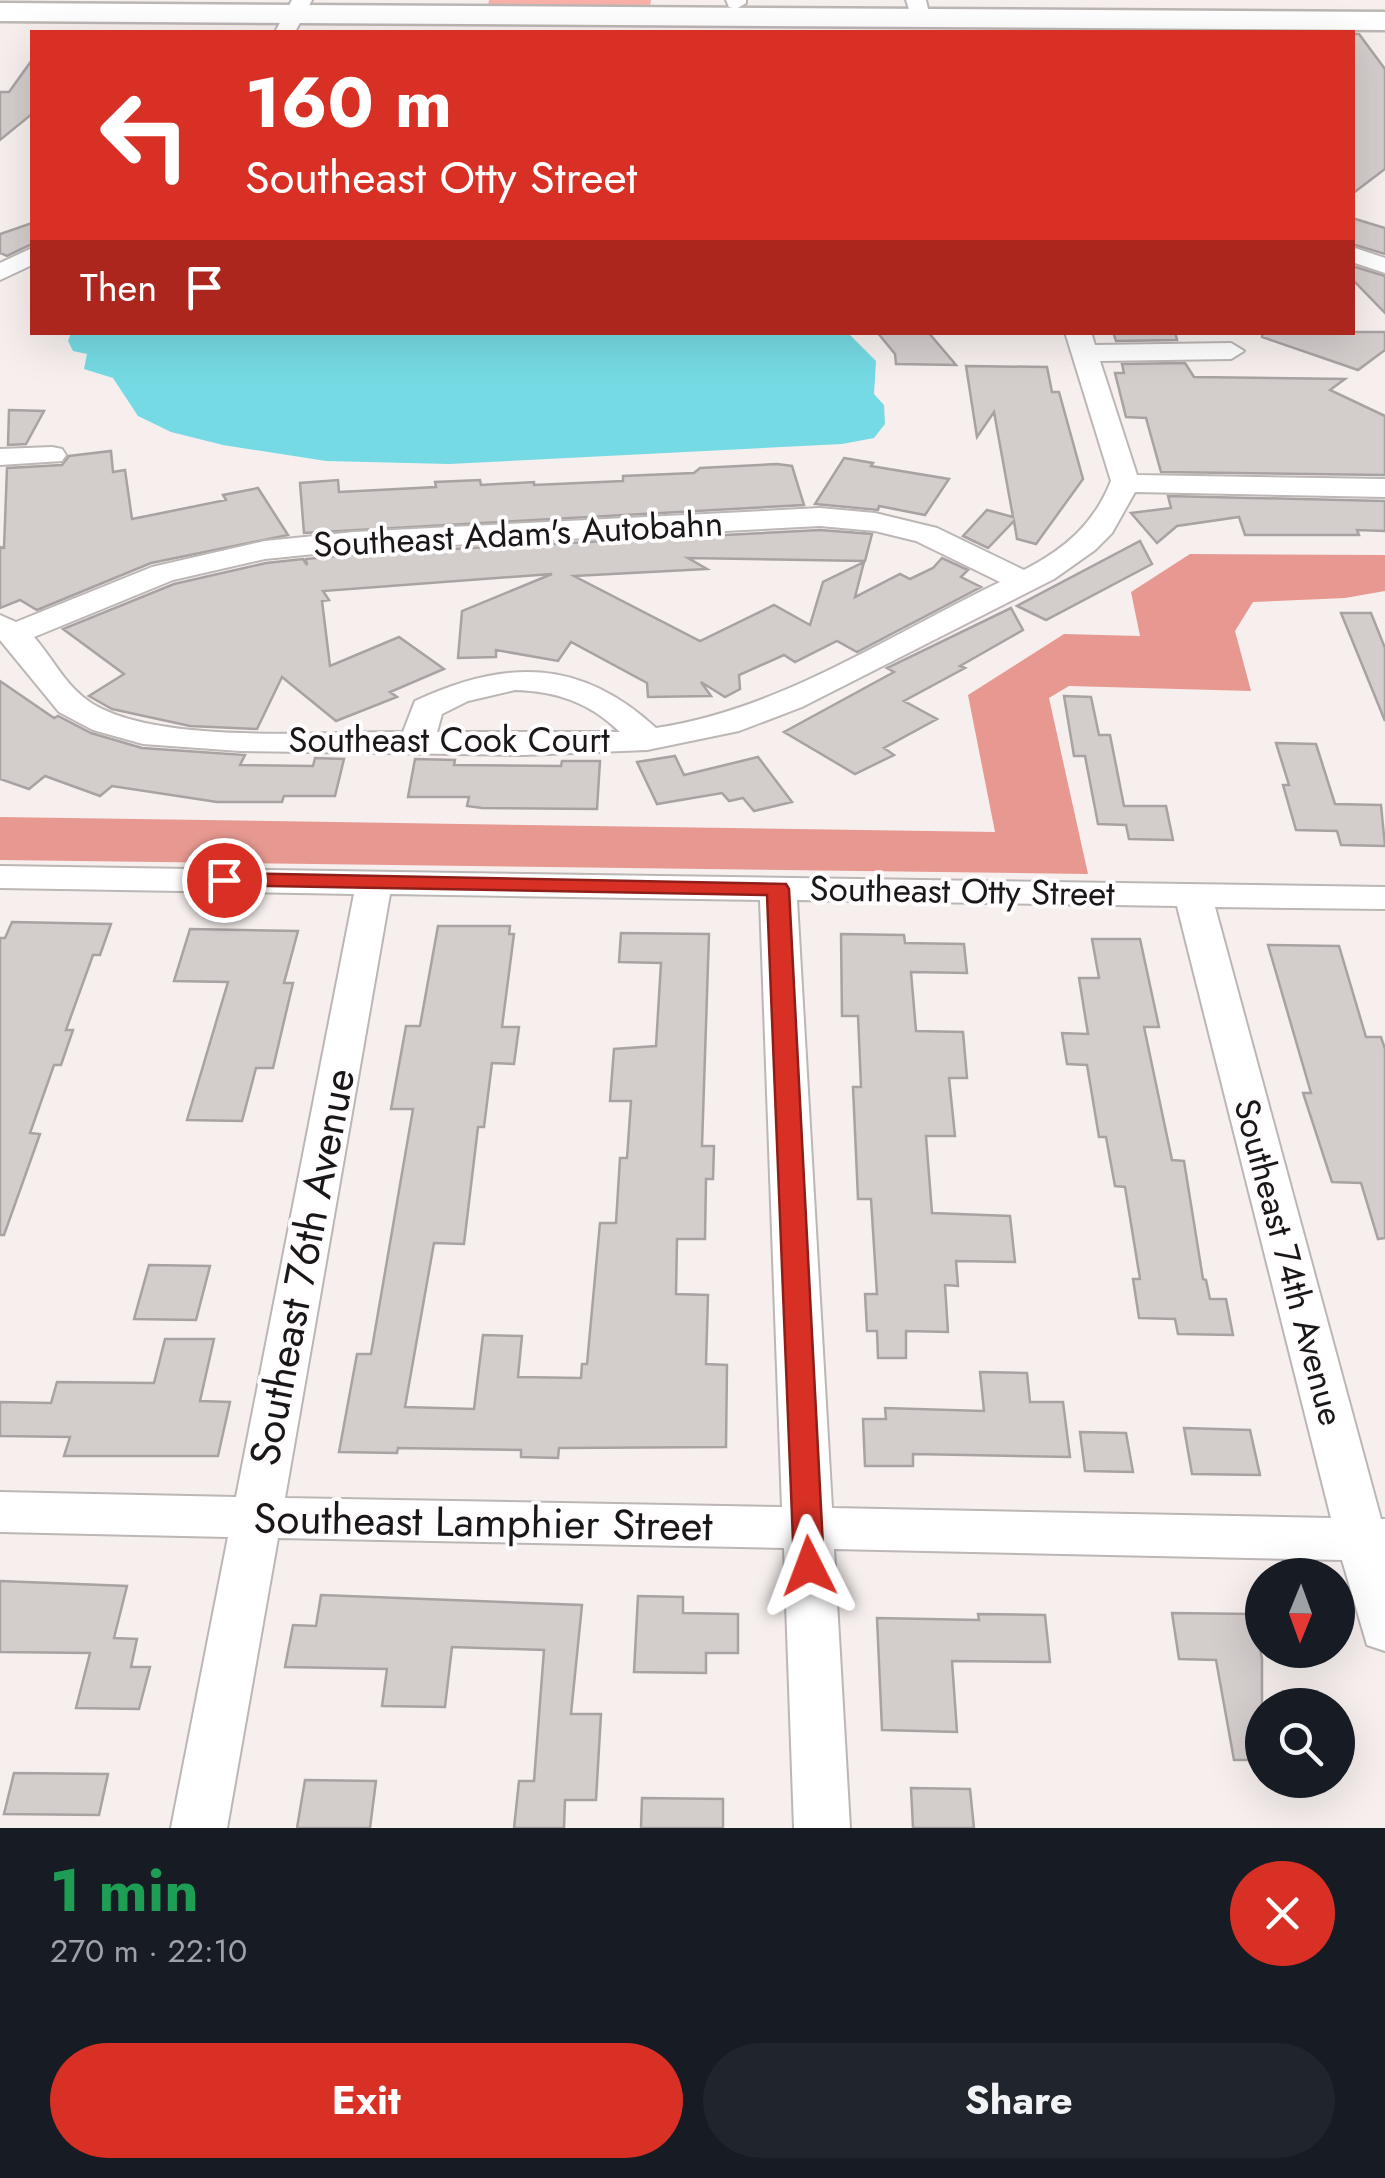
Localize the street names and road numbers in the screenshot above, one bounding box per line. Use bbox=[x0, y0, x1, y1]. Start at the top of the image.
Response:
street label: Southeast Adam's Autobahn bbox=[312, 498, 724, 570]
street label: Southeast Cook Court bbox=[288, 715, 610, 765]
street label: Southeast Otty Street bbox=[809, 863, 1116, 919]
street label: Southeast 76th Avenue bbox=[234, 1063, 370, 1471]
street label: Southeast 74th Avenue bbox=[1221, 1093, 1357, 1431]
street label: Southeast Lamphier Street bbox=[253, 1487, 713, 1557]

